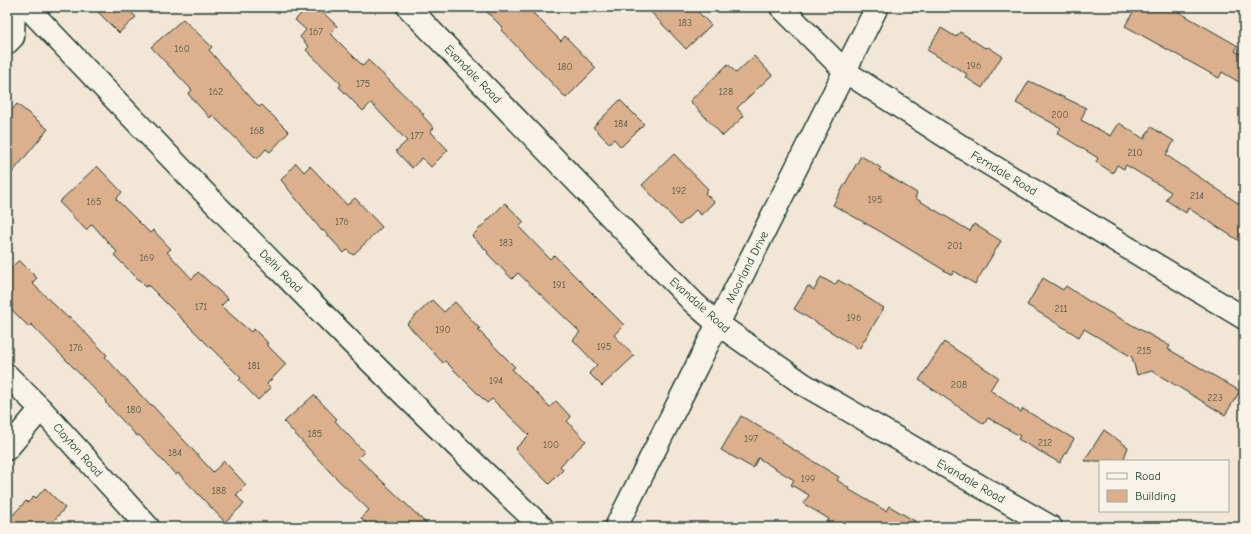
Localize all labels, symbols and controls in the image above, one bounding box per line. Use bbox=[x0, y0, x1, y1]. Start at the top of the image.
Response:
house number: 183 bbox=[678, 17, 692, 29]
house number: 167 bbox=[309, 26, 323, 38]
street label: Evandale Road bbox=[442, 42, 504, 106]
house number: 160 bbox=[174, 43, 190, 55]
house number: 196 bbox=[967, 60, 981, 72]
house number: 180 bbox=[557, 61, 573, 73]
house number: 175 bbox=[356, 78, 370, 90]
house number: 162 bbox=[209, 86, 223, 98]
house number: 128 bbox=[719, 86, 733, 98]
house number: 200 bbox=[1051, 109, 1069, 121]
house number: 184 bbox=[614, 118, 628, 130]
house number: 168 bbox=[250, 125, 264, 137]
house number: 177 bbox=[410, 130, 424, 142]
house number: 210 bbox=[1127, 147, 1143, 159]
street label: Ferndale Road bbox=[968, 148, 1040, 198]
house number: 192 bbox=[672, 185, 686, 197]
house number: 214 bbox=[1190, 190, 1204, 202]
house number: 195 bbox=[868, 194, 882, 206]
house number: 165 bbox=[87, 196, 101, 208]
house number: 176 bbox=[335, 216, 349, 228]
street label: Moorland Drive bbox=[723, 229, 771, 305]
house number: 183 bbox=[499, 237, 513, 249]
house number: 201 bbox=[947, 240, 963, 252]
street label: Delhi Road bbox=[257, 247, 305, 295]
house number: 169 bbox=[140, 252, 154, 264]
street label: Evandale Road bbox=[667, 274, 733, 336]
house number: 191 bbox=[552, 279, 566, 291]
house number: 171 bbox=[195, 301, 207, 313]
house number: 211 bbox=[1054, 303, 1068, 315]
house number: 196 bbox=[847, 312, 861, 324]
house number: 190 bbox=[435, 324, 451, 336]
house number: 195 bbox=[597, 341, 611, 353]
house number: 176 bbox=[69, 342, 83, 354]
house number: 215 bbox=[1137, 345, 1151, 357]
house number: 181 bbox=[247, 360, 261, 372]
house number: 194 bbox=[489, 375, 503, 387]
house number: 208 bbox=[951, 379, 967, 391]
house number: 223 bbox=[1207, 392, 1223, 404]
house number: 180 bbox=[126, 404, 142, 416]
street label: Clayton Road bbox=[50, 420, 106, 480]
house number: 185 bbox=[308, 428, 322, 440]
house number: 197 bbox=[744, 433, 758, 445]
house number: 212 bbox=[1038, 437, 1052, 449]
house number: 100 bbox=[543, 439, 559, 451]
house number: 184 bbox=[168, 447, 182, 459]
street label: Evandale Road bbox=[935, 456, 1007, 506]
legend bbox=[1099, 460, 1229, 512]
text: Road bbox=[1135, 469, 1161, 483]
house number: 199 bbox=[801, 473, 815, 485]
house number: 188 bbox=[212, 485, 226, 497]
text: Building bbox=[1135, 489, 1176, 503]

